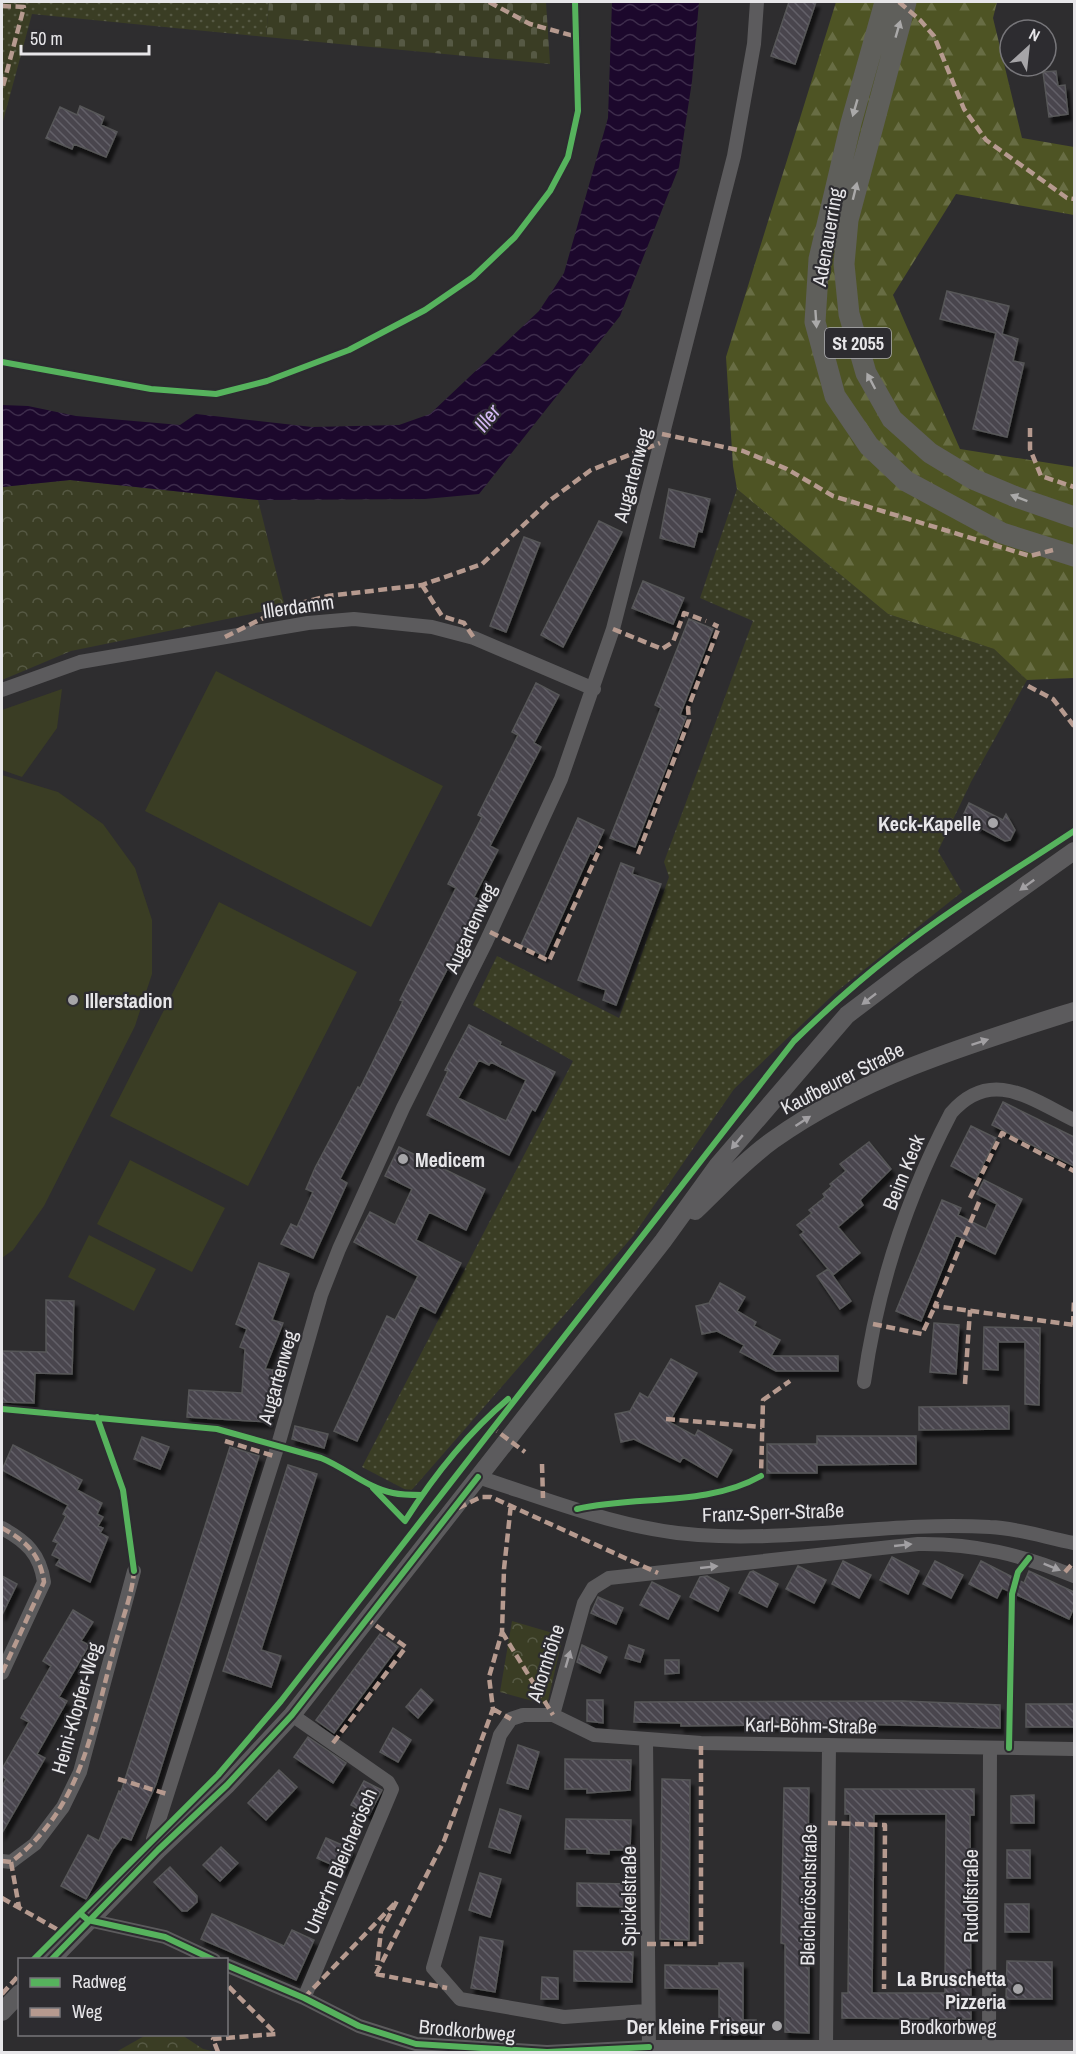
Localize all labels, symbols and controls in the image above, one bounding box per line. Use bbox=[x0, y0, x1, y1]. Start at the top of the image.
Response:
scale bar bbox=[21, 18, 148, 56]
north arrow bbox=[998, 18, 1058, 78]
one-way arrow bbox=[894, 20, 904, 38]
text: N bbox=[1026, 23, 1044, 47]
text: 50 m bbox=[30, 26, 63, 51]
one-way arrow bbox=[850, 98, 860, 117]
one-way arrow bbox=[851, 182, 861, 200]
street label: Adenauerring bbox=[805, 186, 849, 289]
one-way arrow bbox=[812, 310, 821, 329]
road number: St 2055 bbox=[825, 328, 891, 358]
one-way arrow bbox=[866, 372, 876, 389]
water label: Iller bbox=[467, 397, 508, 438]
street label: Augartenweg bbox=[606, 425, 658, 526]
one-way arrow bbox=[1010, 493, 1028, 502]
street label: Illerdamm bbox=[260, 588, 336, 624]
place label: Keck-Kapelle bbox=[878, 810, 981, 837]
marker: Keck-Kapelle bbox=[986, 816, 1000, 830]
street label: Augartenweg bbox=[437, 879, 503, 978]
one-way arrow bbox=[1020, 879, 1035, 891]
place label: Illerstadion bbox=[85, 987, 173, 1014]
one-way arrow bbox=[861, 992, 876, 1004]
marker: Illerstadion bbox=[66, 993, 80, 1007]
street label: Kaufbeurer Straße bbox=[776, 1035, 908, 1121]
one-way arrow bbox=[971, 1036, 989, 1046]
one-way arrow bbox=[795, 1116, 811, 1127]
street label: Beim Keck bbox=[876, 1129, 931, 1214]
one-way arrow bbox=[731, 1134, 744, 1149]
place label: Medicem bbox=[415, 1146, 485, 1173]
marker: Medicem bbox=[396, 1152, 410, 1166]
street label: Augartenweg bbox=[250, 1327, 303, 1428]
street label: Franz-Sperr-Straße bbox=[701, 1496, 845, 1528]
one-way arrow bbox=[894, 1540, 913, 1550]
one-way arrow bbox=[700, 1562, 719, 1572]
one-way arrow bbox=[1043, 1562, 1061, 1572]
street label: Ahornhöhe bbox=[519, 1621, 570, 1706]
street label: Heini-Klopfer-Weg bbox=[44, 1639, 108, 1777]
one-way arrow bbox=[564, 1649, 574, 1668]
street label: Karl-Böhm-Straße bbox=[745, 1710, 877, 1740]
street label: Unter'm Bleicherösch bbox=[297, 1784, 383, 1938]
street label: Bleicheröschstraße bbox=[793, 1824, 823, 1966]
street label: Spickelstraße bbox=[615, 1846, 642, 1946]
street label: Rudolfstraße bbox=[957, 1849, 984, 1943]
legend bbox=[18, 1958, 228, 2036]
place label: La Bruschetta Pizzeria bbox=[897, 1965, 1006, 2015]
text: Radweg bbox=[72, 1969, 127, 1994]
marker: La Bruschetta Pizzeria bbox=[1011, 1982, 1025, 1996]
text: Weg bbox=[72, 1999, 103, 2024]
street label: Brodkorbweg bbox=[418, 2012, 516, 2048]
place label: Der kleine Friseur bbox=[626, 2013, 766, 2040]
street label: Brodkorbweg bbox=[900, 2013, 996, 2040]
marker: Der kleine Friseur bbox=[770, 2019, 784, 2033]

